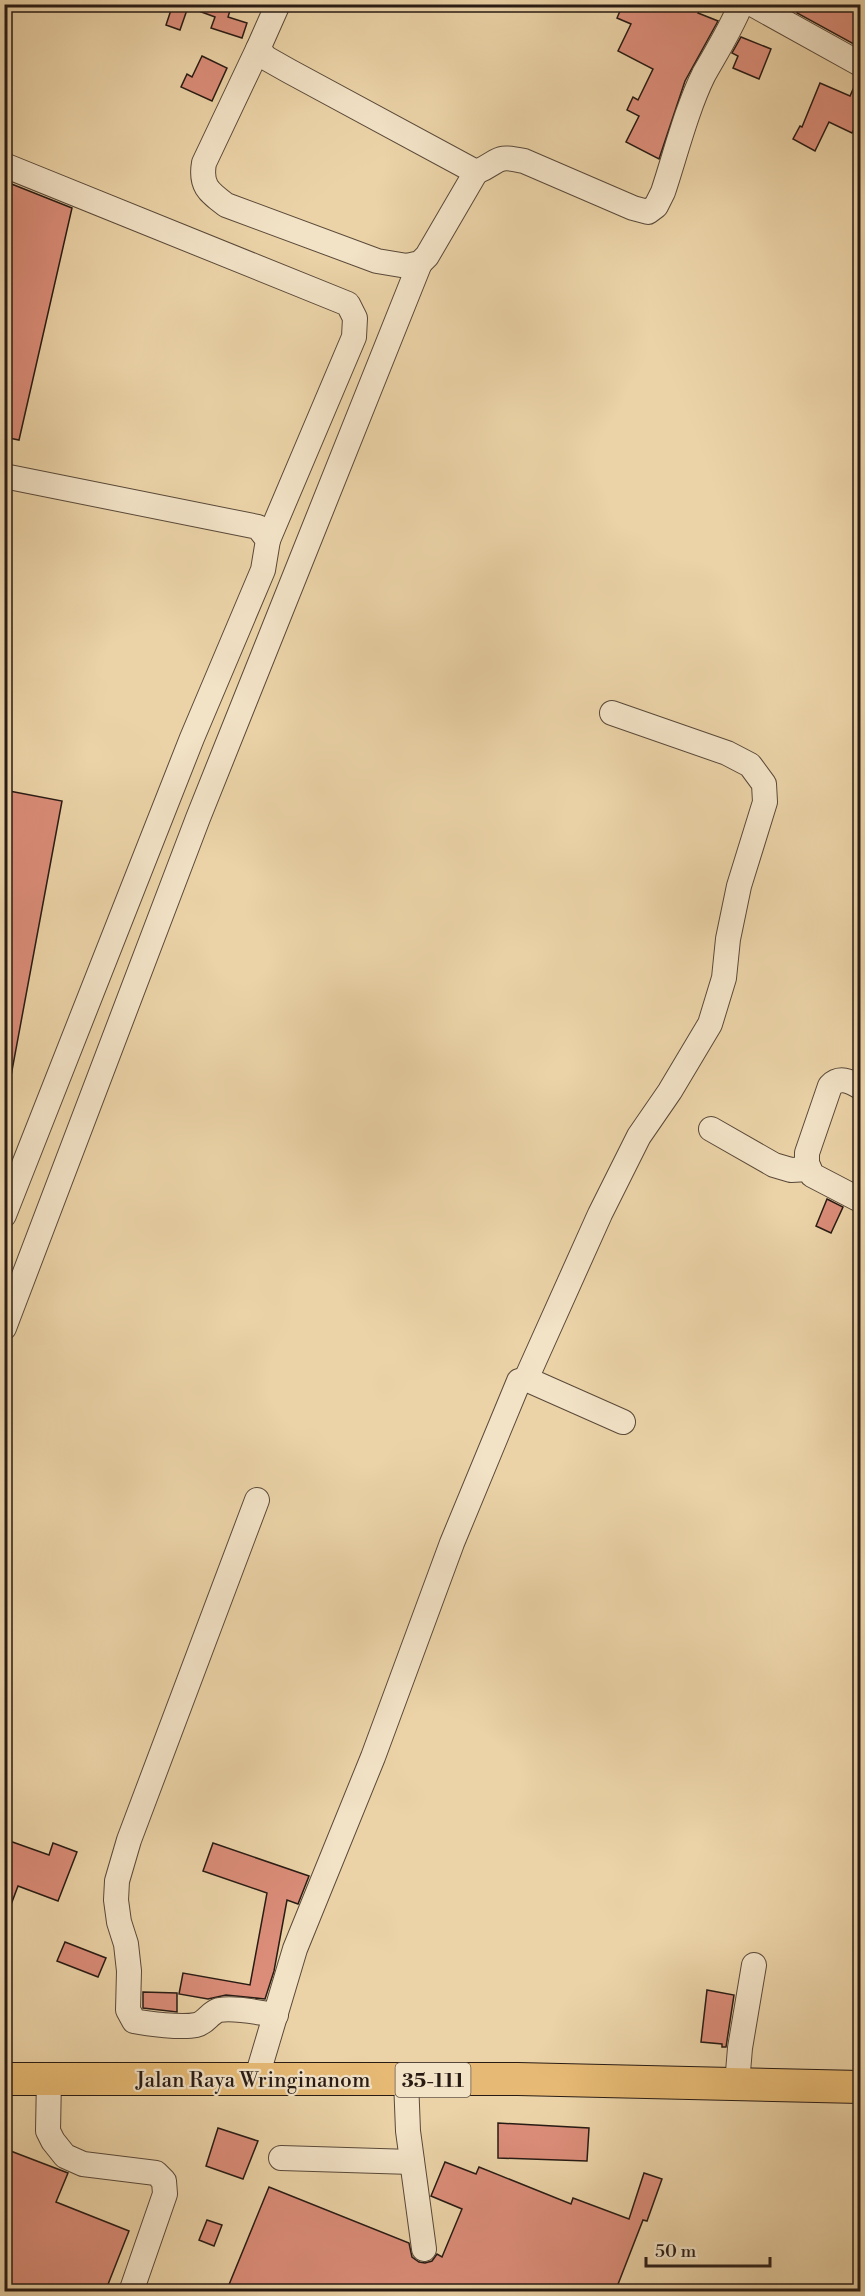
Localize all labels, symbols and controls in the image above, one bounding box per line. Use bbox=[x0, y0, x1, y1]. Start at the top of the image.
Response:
road number: 35-111 bbox=[396, 2063, 470, 2097]
street label: Jalan Raya Wringinanom bbox=[135, 2068, 370, 2094]
scale bar bbox=[646, 2230, 770, 2268]
text: 50 m bbox=[655, 2240, 697, 2263]

